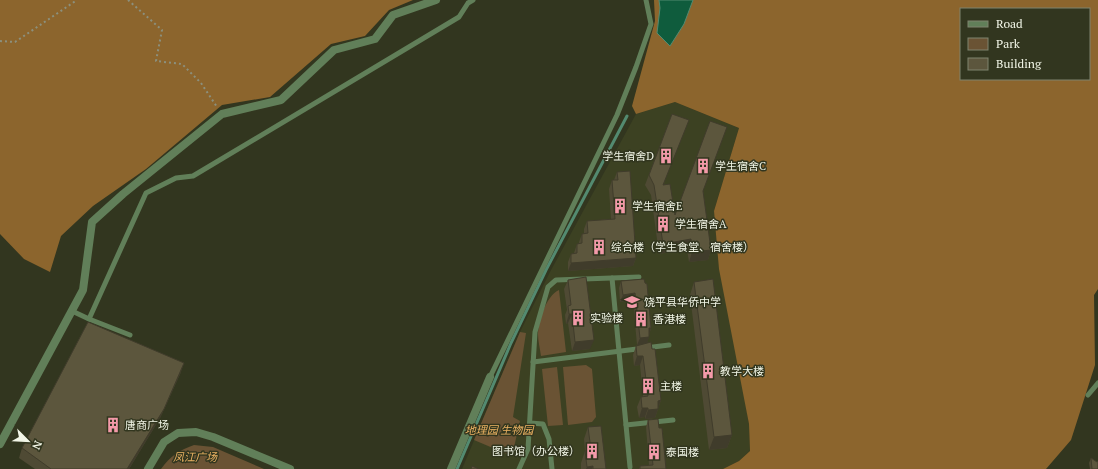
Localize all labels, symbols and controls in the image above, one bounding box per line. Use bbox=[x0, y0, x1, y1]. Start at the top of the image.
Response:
legend bbox=[960, 8, 1090, 80]
text: Road bbox=[996, 16, 1023, 31]
text: Park bbox=[996, 36, 1021, 51]
text: Building bbox=[996, 56, 1042, 71]
building icon: 学生宿舍D bbox=[657, 147, 675, 165]
place label: 学生宿舍D bbox=[602, 149, 654, 163]
building icon: 学生宿舍C bbox=[694, 157, 712, 175]
place label: 学生宿舍C bbox=[715, 159, 766, 173]
building icon: 学生宿舍E bbox=[611, 197, 629, 215]
place label: 学生宿舍E bbox=[632, 199, 682, 213]
building icon: 学生宿舍A bbox=[654, 215, 672, 233]
place label: 学生宿舍A bbox=[675, 217, 727, 231]
building icon: 综合楼（学生食堂、宿舍楼） bbox=[590, 238, 608, 256]
place label: 综合楼（学生食堂、宿舍楼） bbox=[611, 240, 754, 254]
school or university icon: 饶平县华侨中学 bbox=[623, 293, 641, 311]
place label: 饶平县华侨中学 bbox=[644, 295, 721, 309]
building icon: 实验楼 bbox=[569, 309, 587, 327]
building icon: 香港楼 bbox=[632, 310, 650, 328]
place label: 实验楼 bbox=[590, 311, 623, 325]
place label: 香港楼 bbox=[653, 312, 686, 326]
building icon: 教学大楼 bbox=[699, 362, 717, 380]
place label: 教学大楼 bbox=[720, 364, 764, 378]
building icon: 主楼 bbox=[639, 377, 657, 395]
place label: 主楼 bbox=[660, 379, 682, 393]
building icon: 唐商广场 bbox=[104, 416, 122, 434]
place label: 唐商广场 bbox=[125, 418, 169, 432]
north arrow bbox=[8, 421, 48, 461]
park label: 地理园 生物园 bbox=[465, 423, 535, 437]
text: N bbox=[29, 438, 45, 452]
building icon: 图书馆（办公楼） bbox=[583, 442, 601, 460]
building icon: 泰国楼 bbox=[645, 443, 663, 461]
place label: 图书馆（办公楼） bbox=[492, 444, 580, 458]
place label: 泰国楼 bbox=[666, 445, 699, 459]
park label: 凤江广场 bbox=[173, 450, 218, 464]

